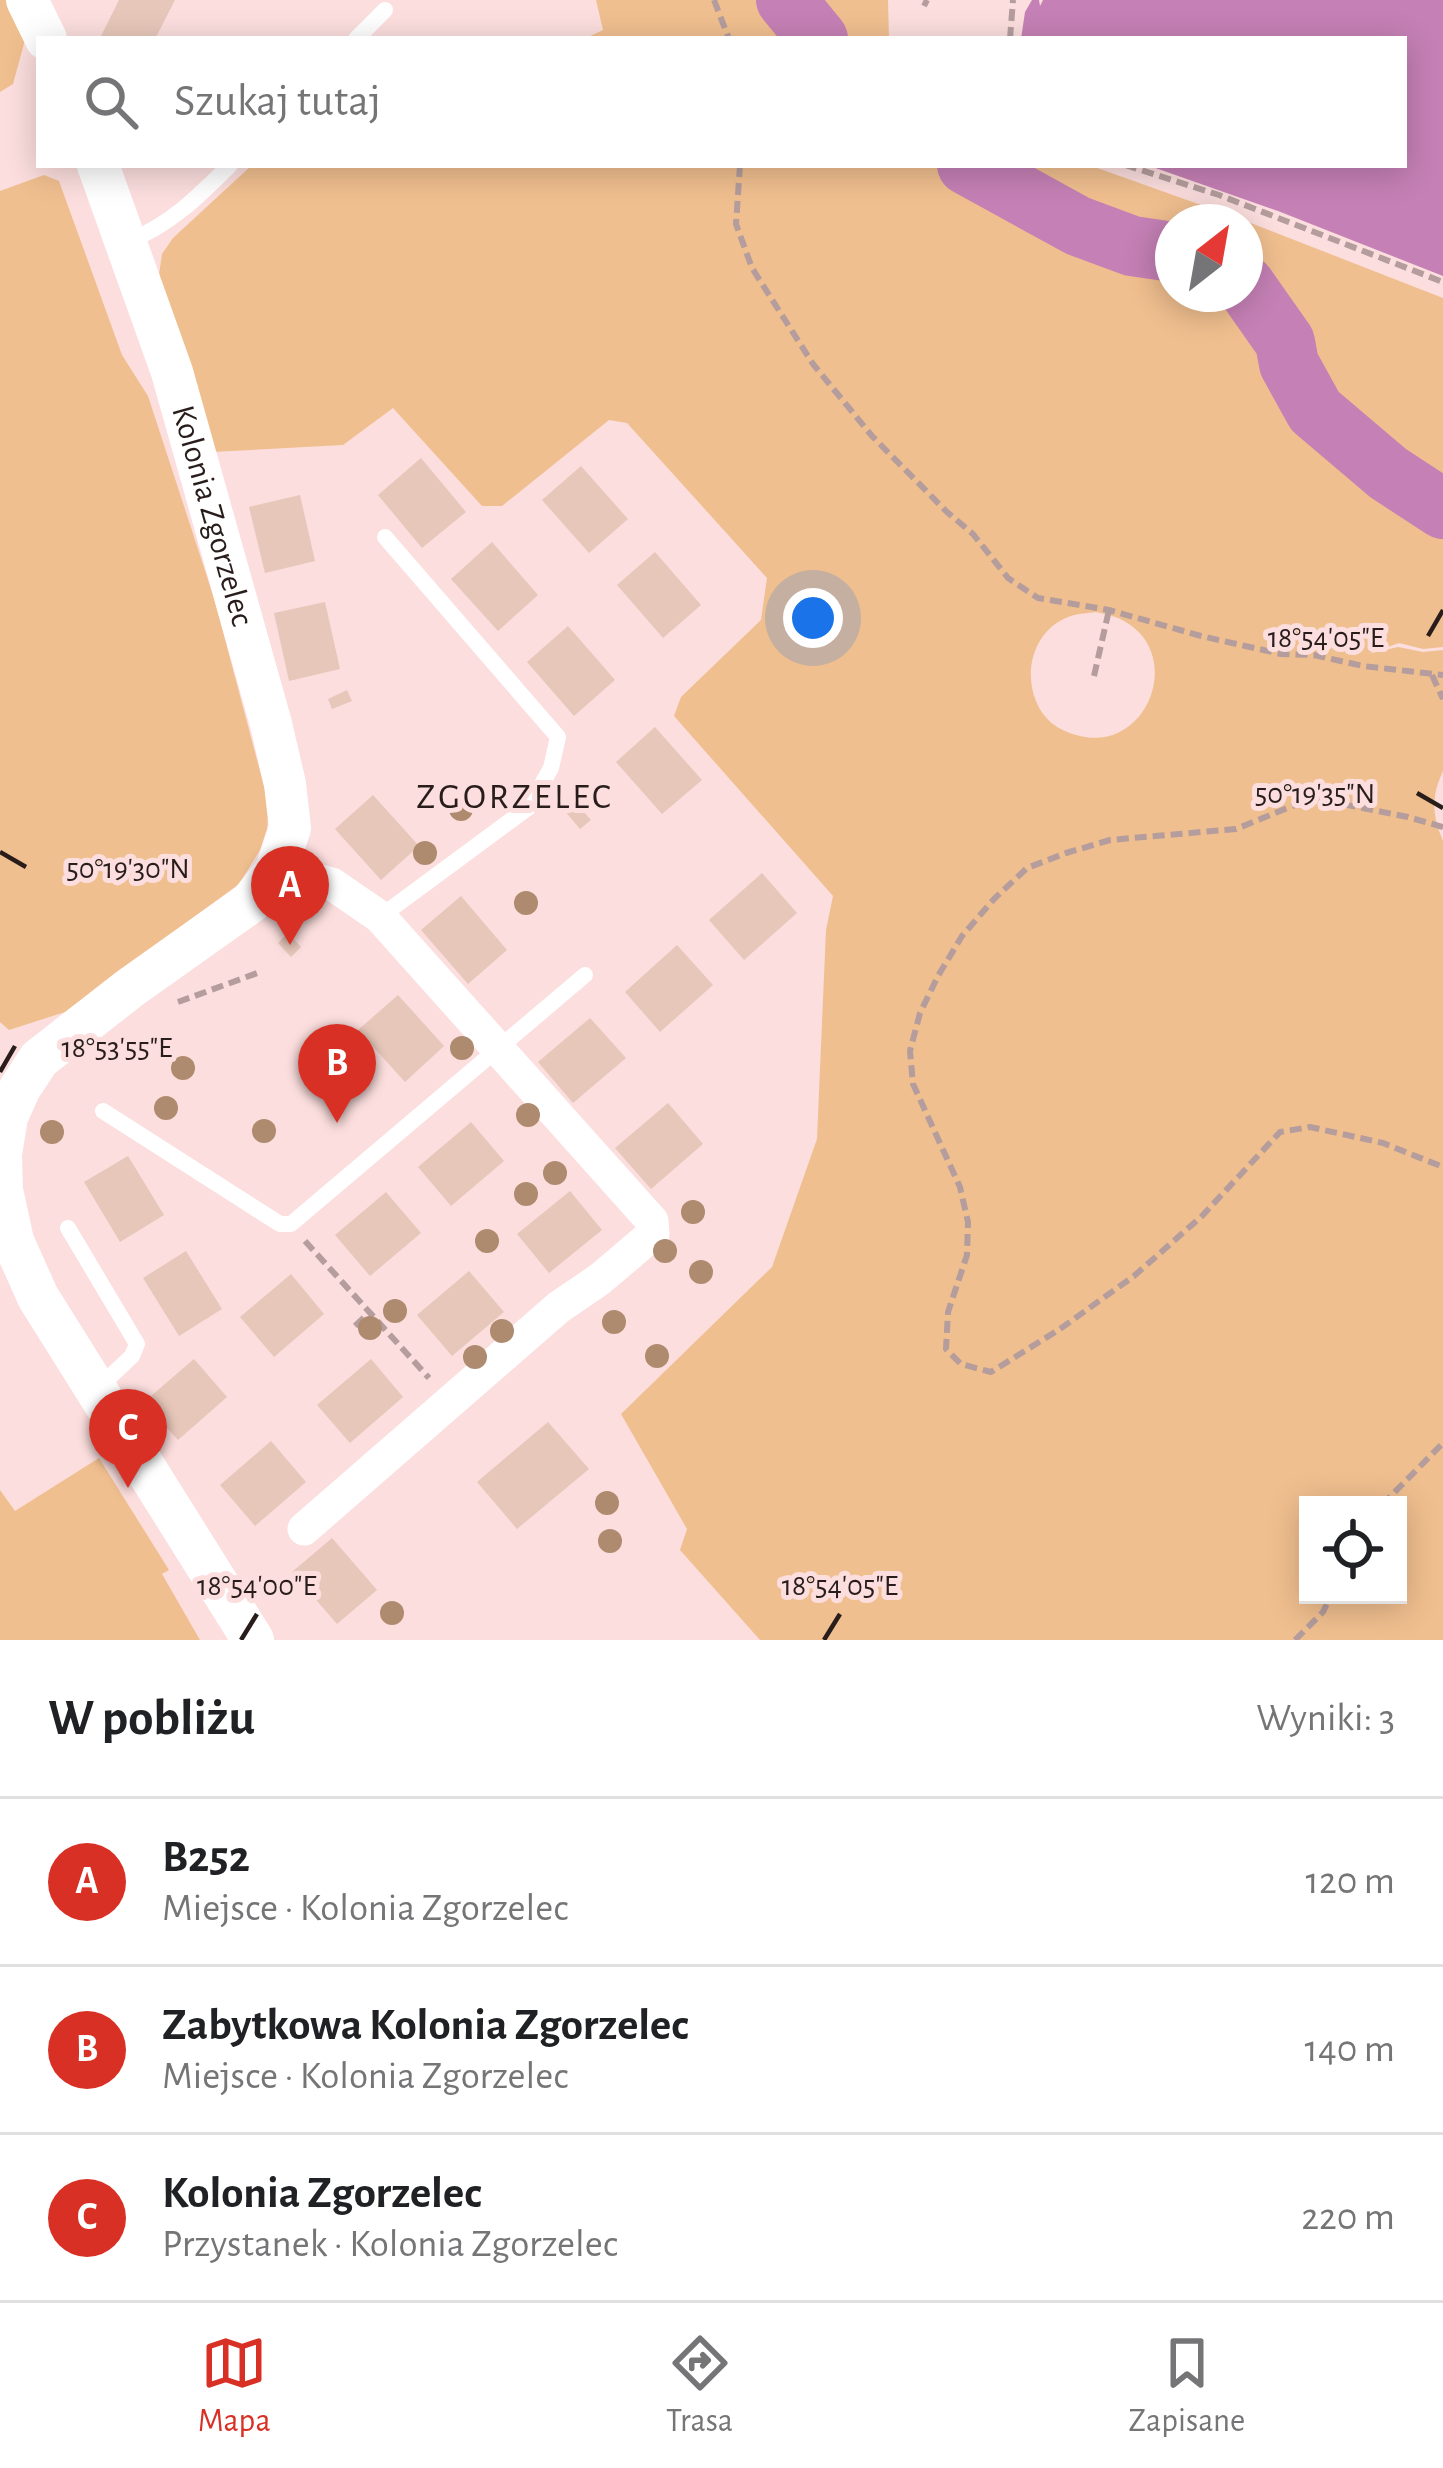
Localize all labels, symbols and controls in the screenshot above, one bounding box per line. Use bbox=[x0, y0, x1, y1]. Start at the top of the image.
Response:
search box bbox=[36, 36, 1407, 168]
icon: search bbox=[78, 69, 144, 135]
text: Szukaj tutaj bbox=[174, 79, 381, 124]
north arrow bbox=[1155, 204, 1263, 312]
street label: Kolonia Zgorzelec bbox=[166, 402, 259, 630]
your location bbox=[783, 588, 843, 648]
text: 18°54'05"E bbox=[1268, 623, 1384, 653]
district label: ZGORZELEC bbox=[416, 779, 614, 815]
text: 50°19'35"N bbox=[1255, 779, 1375, 809]
pin: A bbox=[251, 846, 329, 945]
text: 50°19'30"N bbox=[66, 854, 190, 884]
pin: B bbox=[298, 1024, 376, 1123]
text: 18°53'55"E bbox=[61, 1033, 173, 1063]
pin: C bbox=[89, 1389, 167, 1488]
map controls bbox=[1299, 1496, 1407, 1604]
button: locate bbox=[1299, 1496, 1407, 1604]
text: 18°54'00"E bbox=[197, 1571, 317, 1601]
text: 18°54'05"E bbox=[782, 1571, 898, 1601]
text: W pobliżu bbox=[48, 1693, 255, 1744]
text: Wyniki: 3 bbox=[1256, 1699, 1395, 1738]
text: B252 bbox=[162, 1835, 250, 1880]
text: A bbox=[75, 1862, 99, 1901]
text: 120 m bbox=[1306, 1862, 1395, 1901]
text: Miejsce · Kolonia Zgorzelec bbox=[162, 1889, 568, 1928]
text: Zabytkowa Kolonia Zgorzelec bbox=[162, 2003, 689, 2048]
text: B bbox=[76, 2030, 98, 2069]
text: 140 m bbox=[1305, 2030, 1395, 2069]
text: Miejsce · Kolonia Zgorzelec bbox=[162, 2057, 568, 2096]
text: Kolonia Zgorzelec bbox=[162, 2171, 482, 2216]
text: C bbox=[77, 2198, 97, 2237]
text: 220 m bbox=[1301, 2198, 1395, 2237]
text: Przystanek · Kolonia Zgorzelec bbox=[162, 2225, 618, 2264]
tab: Mapa bbox=[198, 2330, 271, 2442]
tab: Trasa bbox=[666, 2330, 733, 2442]
tab: Zapisane bbox=[1128, 2330, 1245, 2442]

